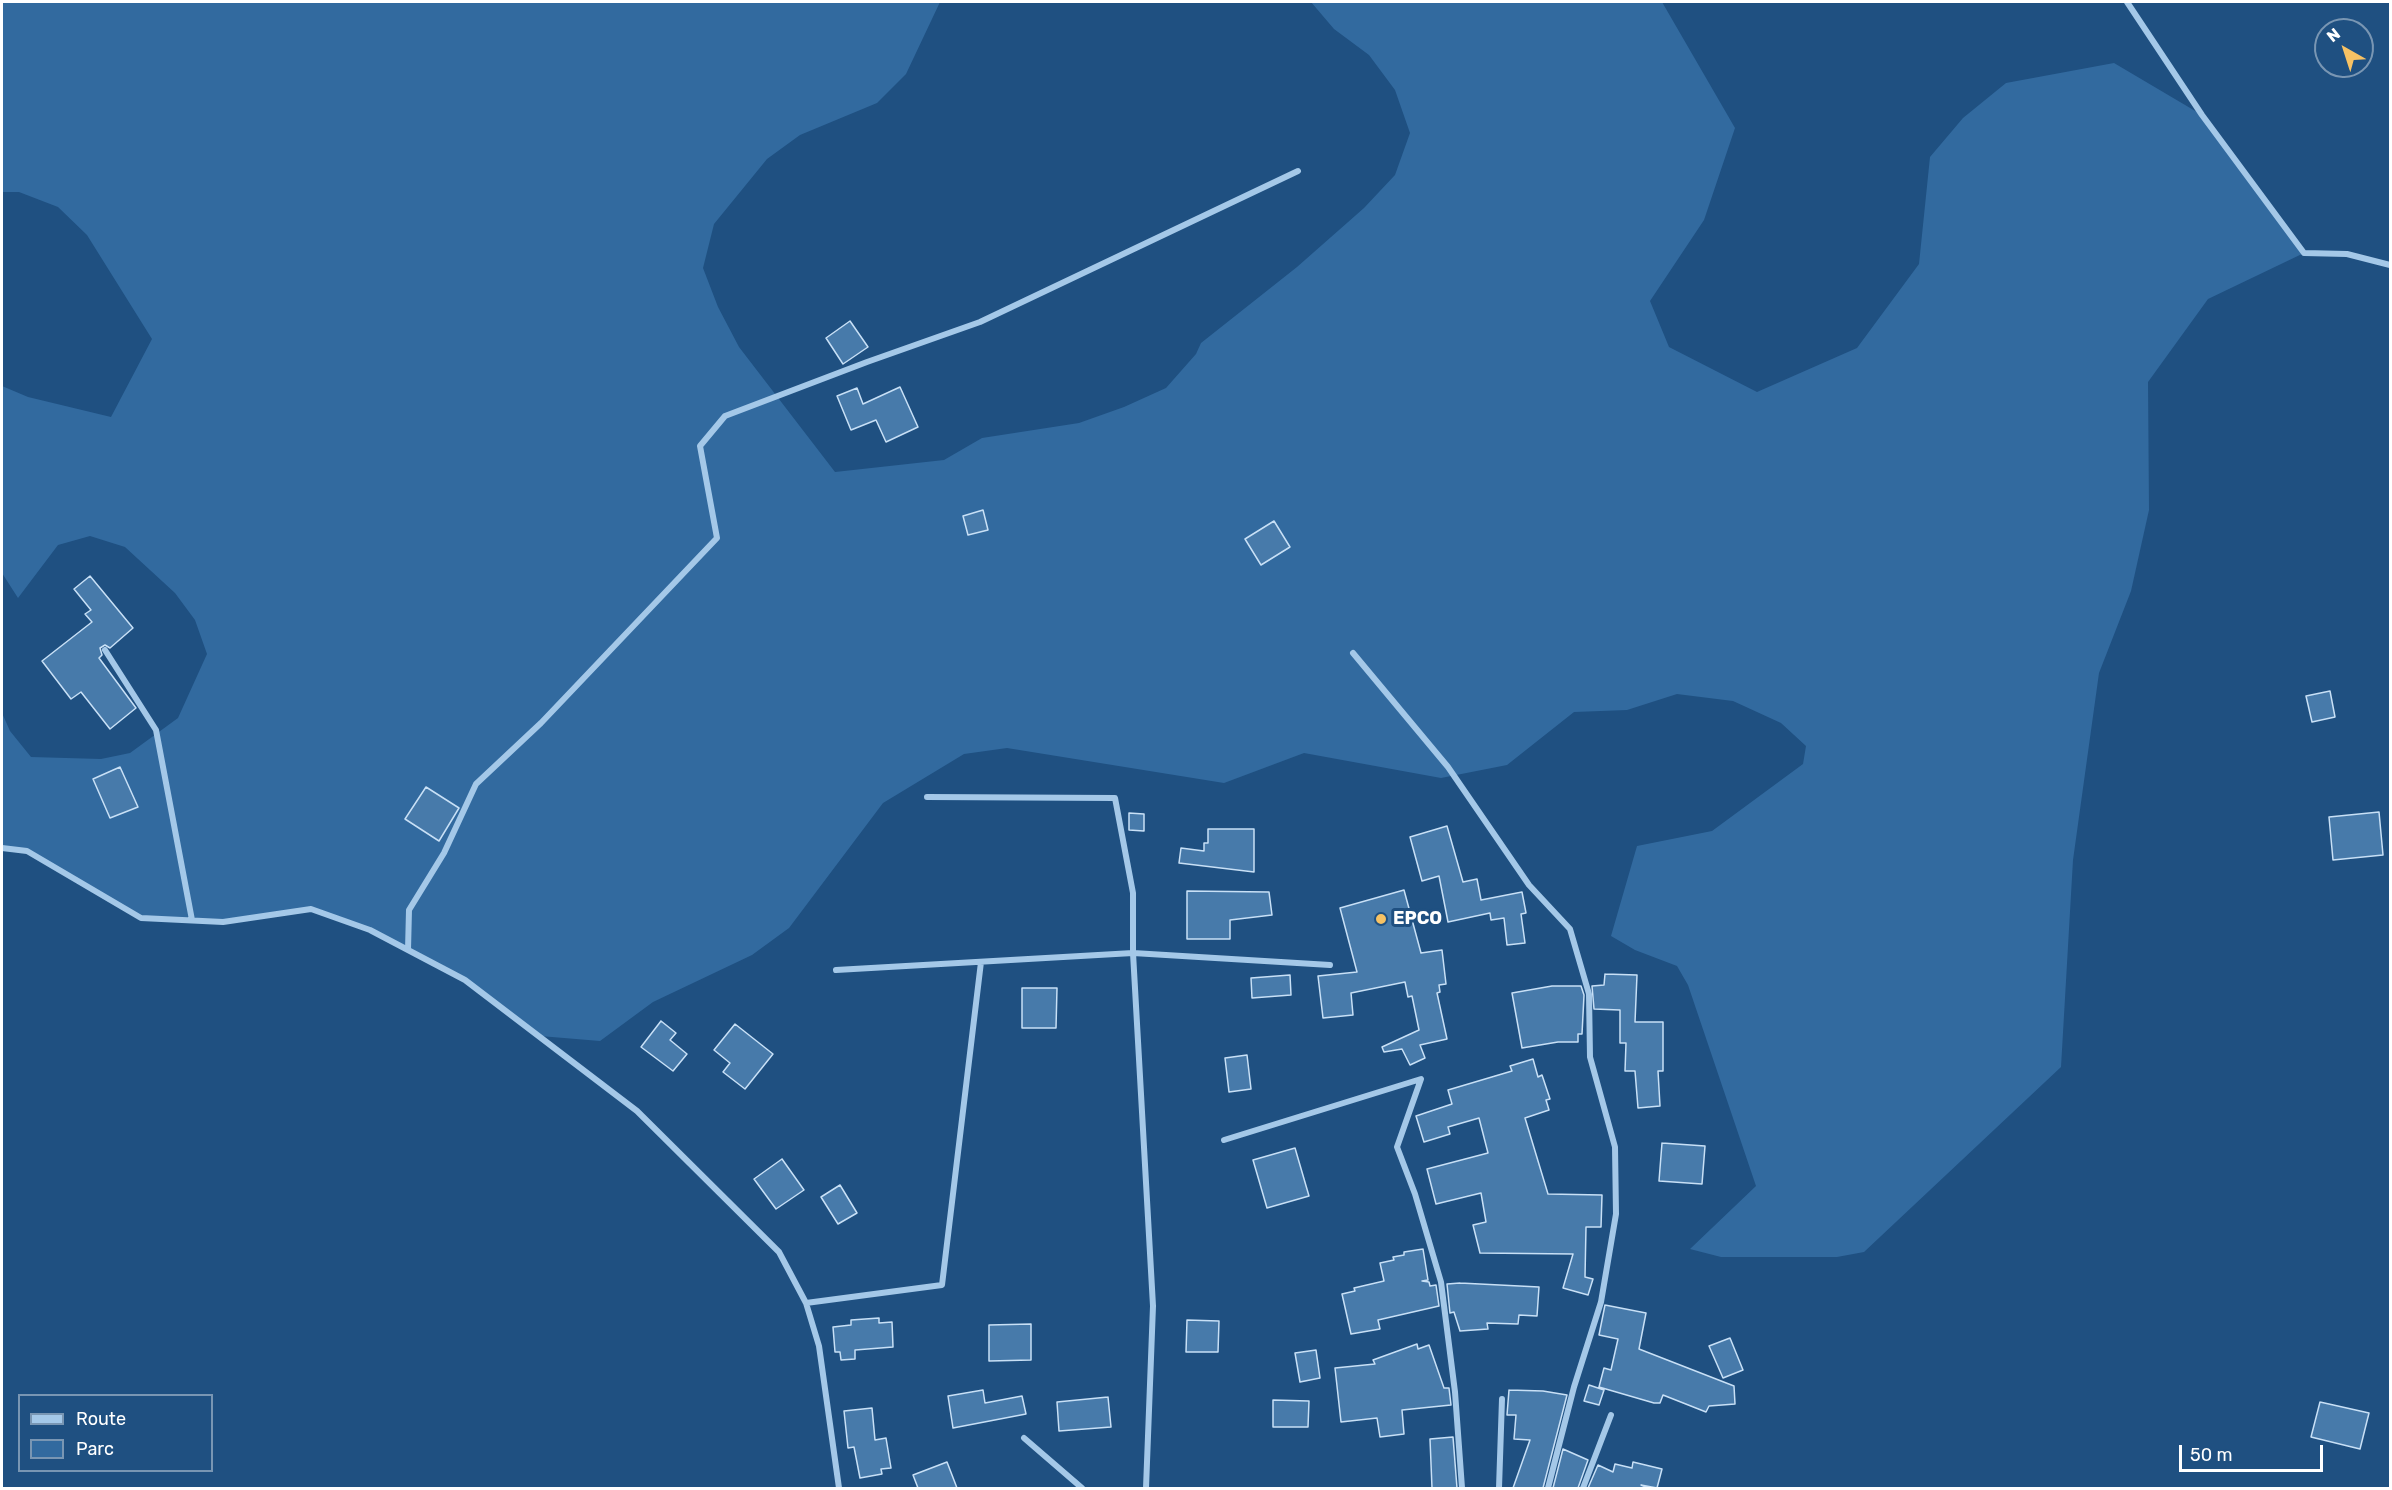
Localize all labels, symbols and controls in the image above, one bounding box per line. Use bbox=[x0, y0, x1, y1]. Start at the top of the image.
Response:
north arrow bbox=[2314, 18, 2374, 78]
text: N bbox=[2323, 24, 2344, 46]
place label: EPCO bbox=[1393, 908, 1442, 930]
marker: EPCO bbox=[1374, 912, 1388, 926]
legend bbox=[18, 1394, 213, 1472]
text: Route bbox=[76, 1408, 126, 1430]
scale bar bbox=[2182, 1433, 2326, 1471]
text: Parc bbox=[76, 1438, 114, 1460]
text: 50 m bbox=[2190, 1444, 2233, 1466]

